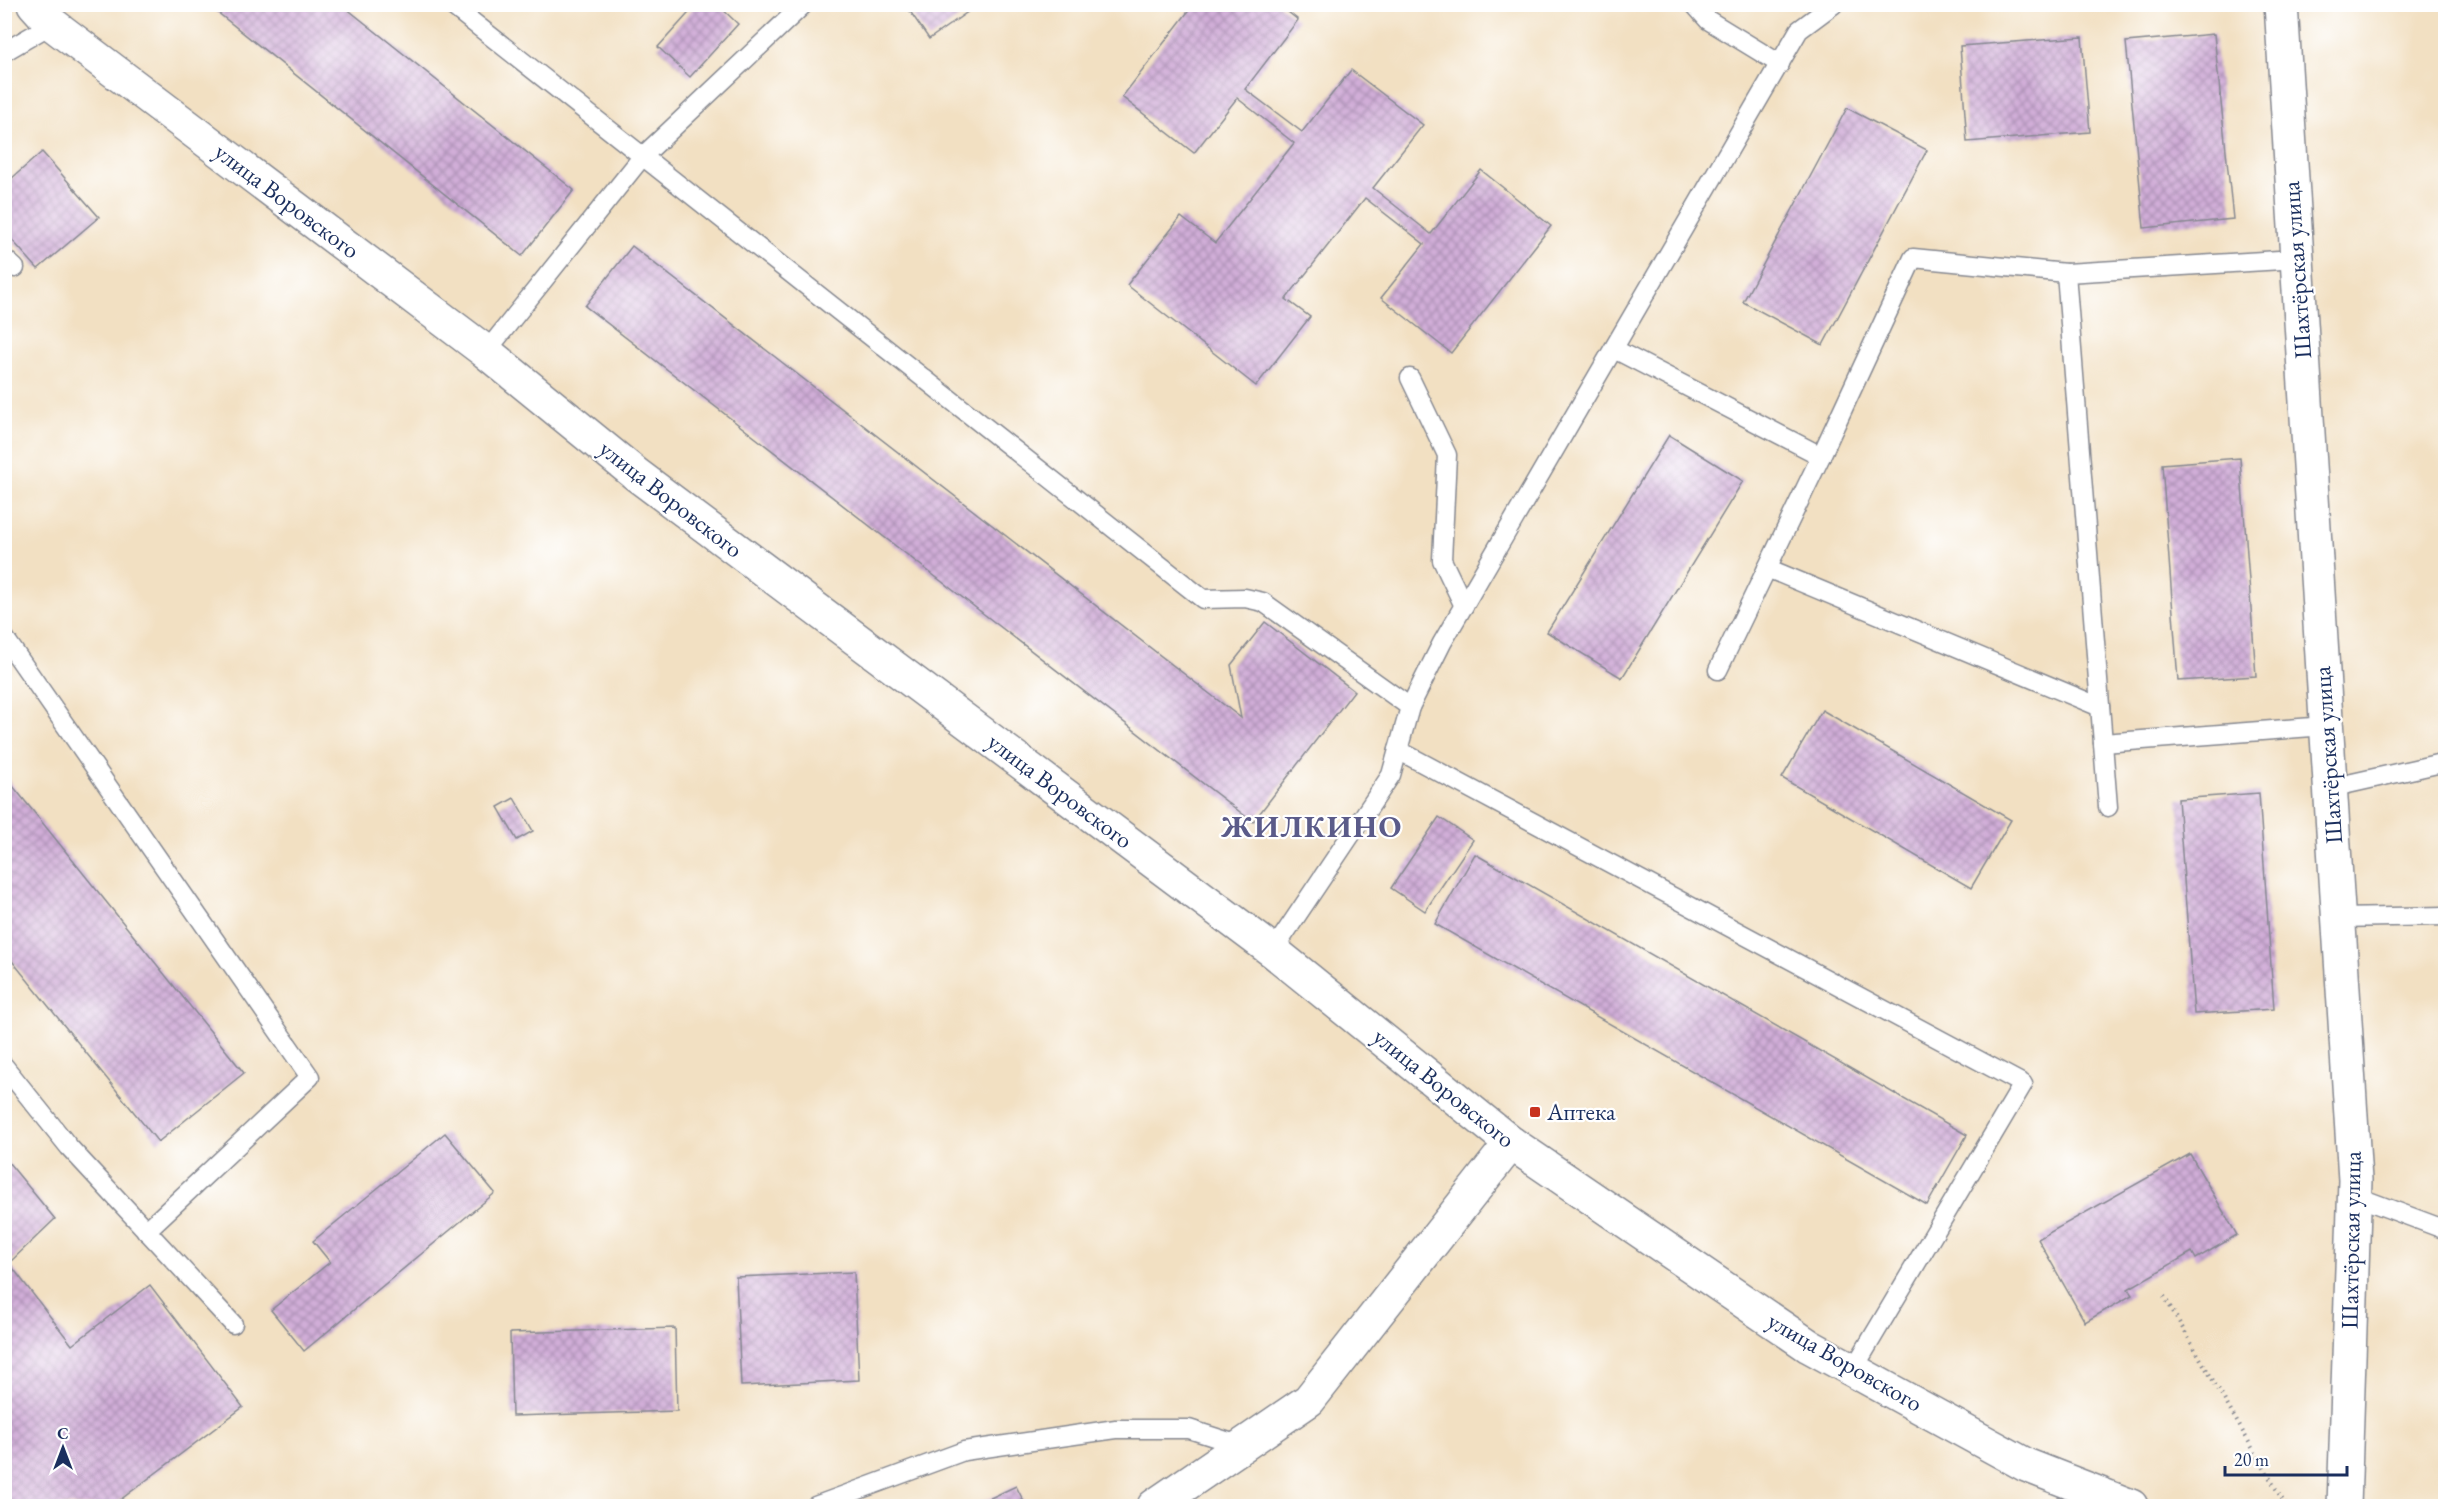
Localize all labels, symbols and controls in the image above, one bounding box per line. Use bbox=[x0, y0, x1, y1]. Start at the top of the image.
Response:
street label: улица Воровского bbox=[208, 136, 366, 265]
street label: Шахтёрская улица bbox=[2275, 180, 2318, 360]
street label: улица Воровского bbox=[593, 433, 749, 564]
street label: Шахтёрская улица bbox=[2306, 665, 2349, 845]
street label: улица Воровского bbox=[981, 726, 1139, 855]
district label: ЖИЛКИНО bbox=[1220, 807, 1403, 846]
street label: улица Воровского bbox=[1367, 1021, 1522, 1154]
place label: Аптека bbox=[1546, 1096, 1616, 1127]
marker: Аптека bbox=[1528, 1105, 1542, 1119]
street label: Шахтёрская улица bbox=[2333, 1150, 2368, 1329]
street label: улица Воровского bbox=[1762, 1305, 1928, 1419]
north arrow bbox=[33, 1418, 93, 1478]
text: С bbox=[57, 1423, 69, 1444]
scale bar bbox=[2225, 1439, 2346, 1477]
text: 20 m bbox=[2234, 1448, 2269, 1471]

